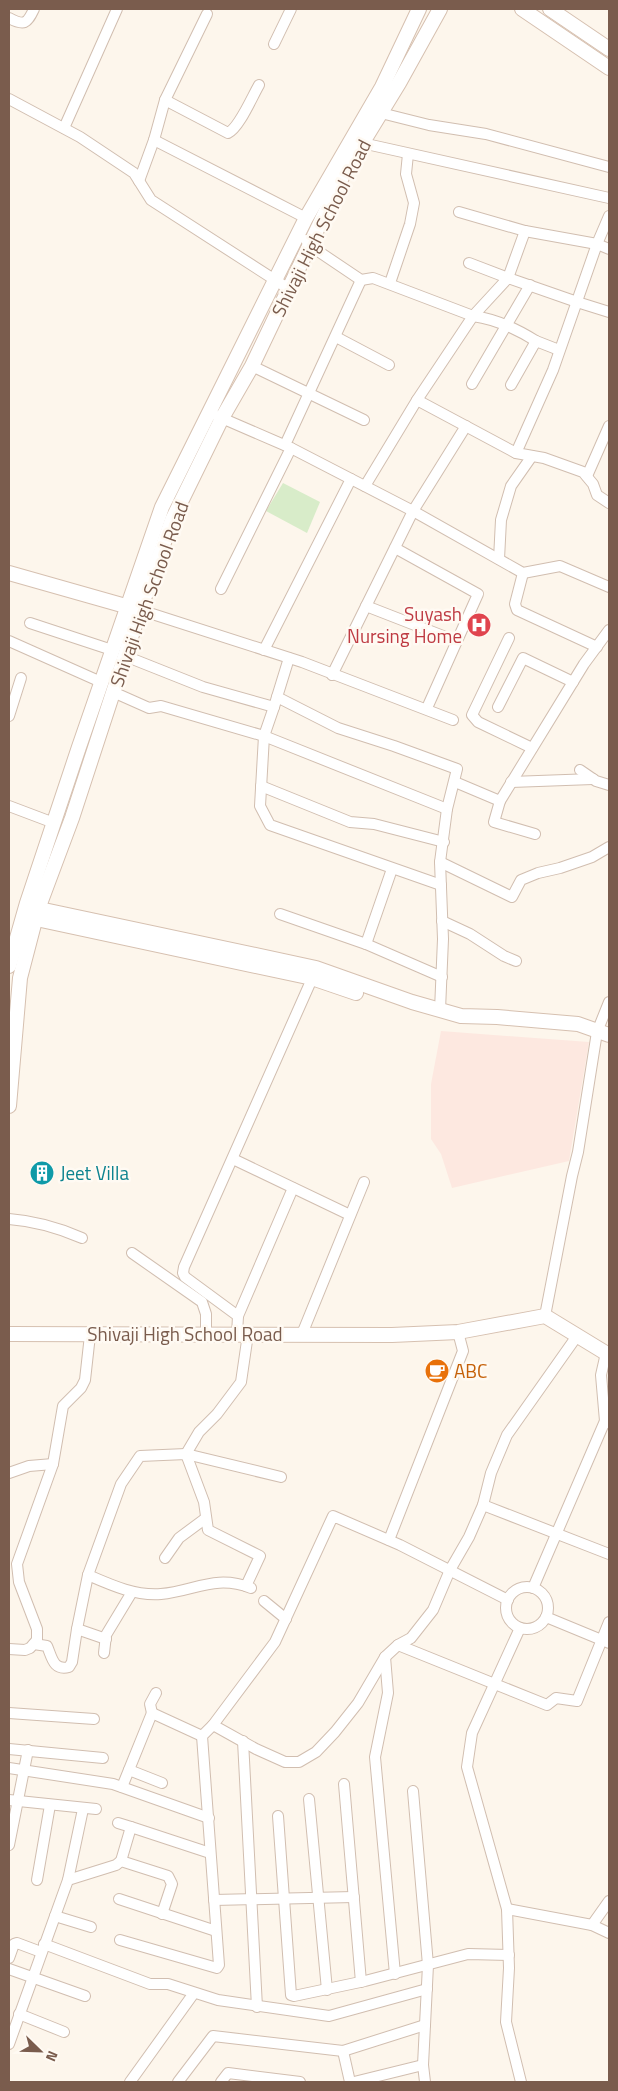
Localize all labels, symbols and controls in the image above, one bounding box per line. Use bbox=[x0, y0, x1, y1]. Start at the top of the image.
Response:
street label: Shivaji High School Road bbox=[263, 134, 378, 321]
street label: Shivaji High School Road bbox=[101, 497, 196, 691]
place label: Suyash Nursing Home bbox=[347, 599, 462, 650]
hospital icon: Suyash Nursing Home bbox=[466, 612, 492, 638]
place label: Jeet Villa bbox=[60, 1158, 129, 1187]
building icon: Jeet Villa bbox=[29, 1160, 55, 1186]
street label: Shivaji High School Road bbox=[87, 1319, 283, 1348]
place label: ABC bbox=[454, 1356, 487, 1385]
cafe icon: ABC bbox=[424, 1358, 450, 1384]
north arrow bbox=[15, 2026, 65, 2076]
text: N bbox=[41, 2048, 64, 2065]

